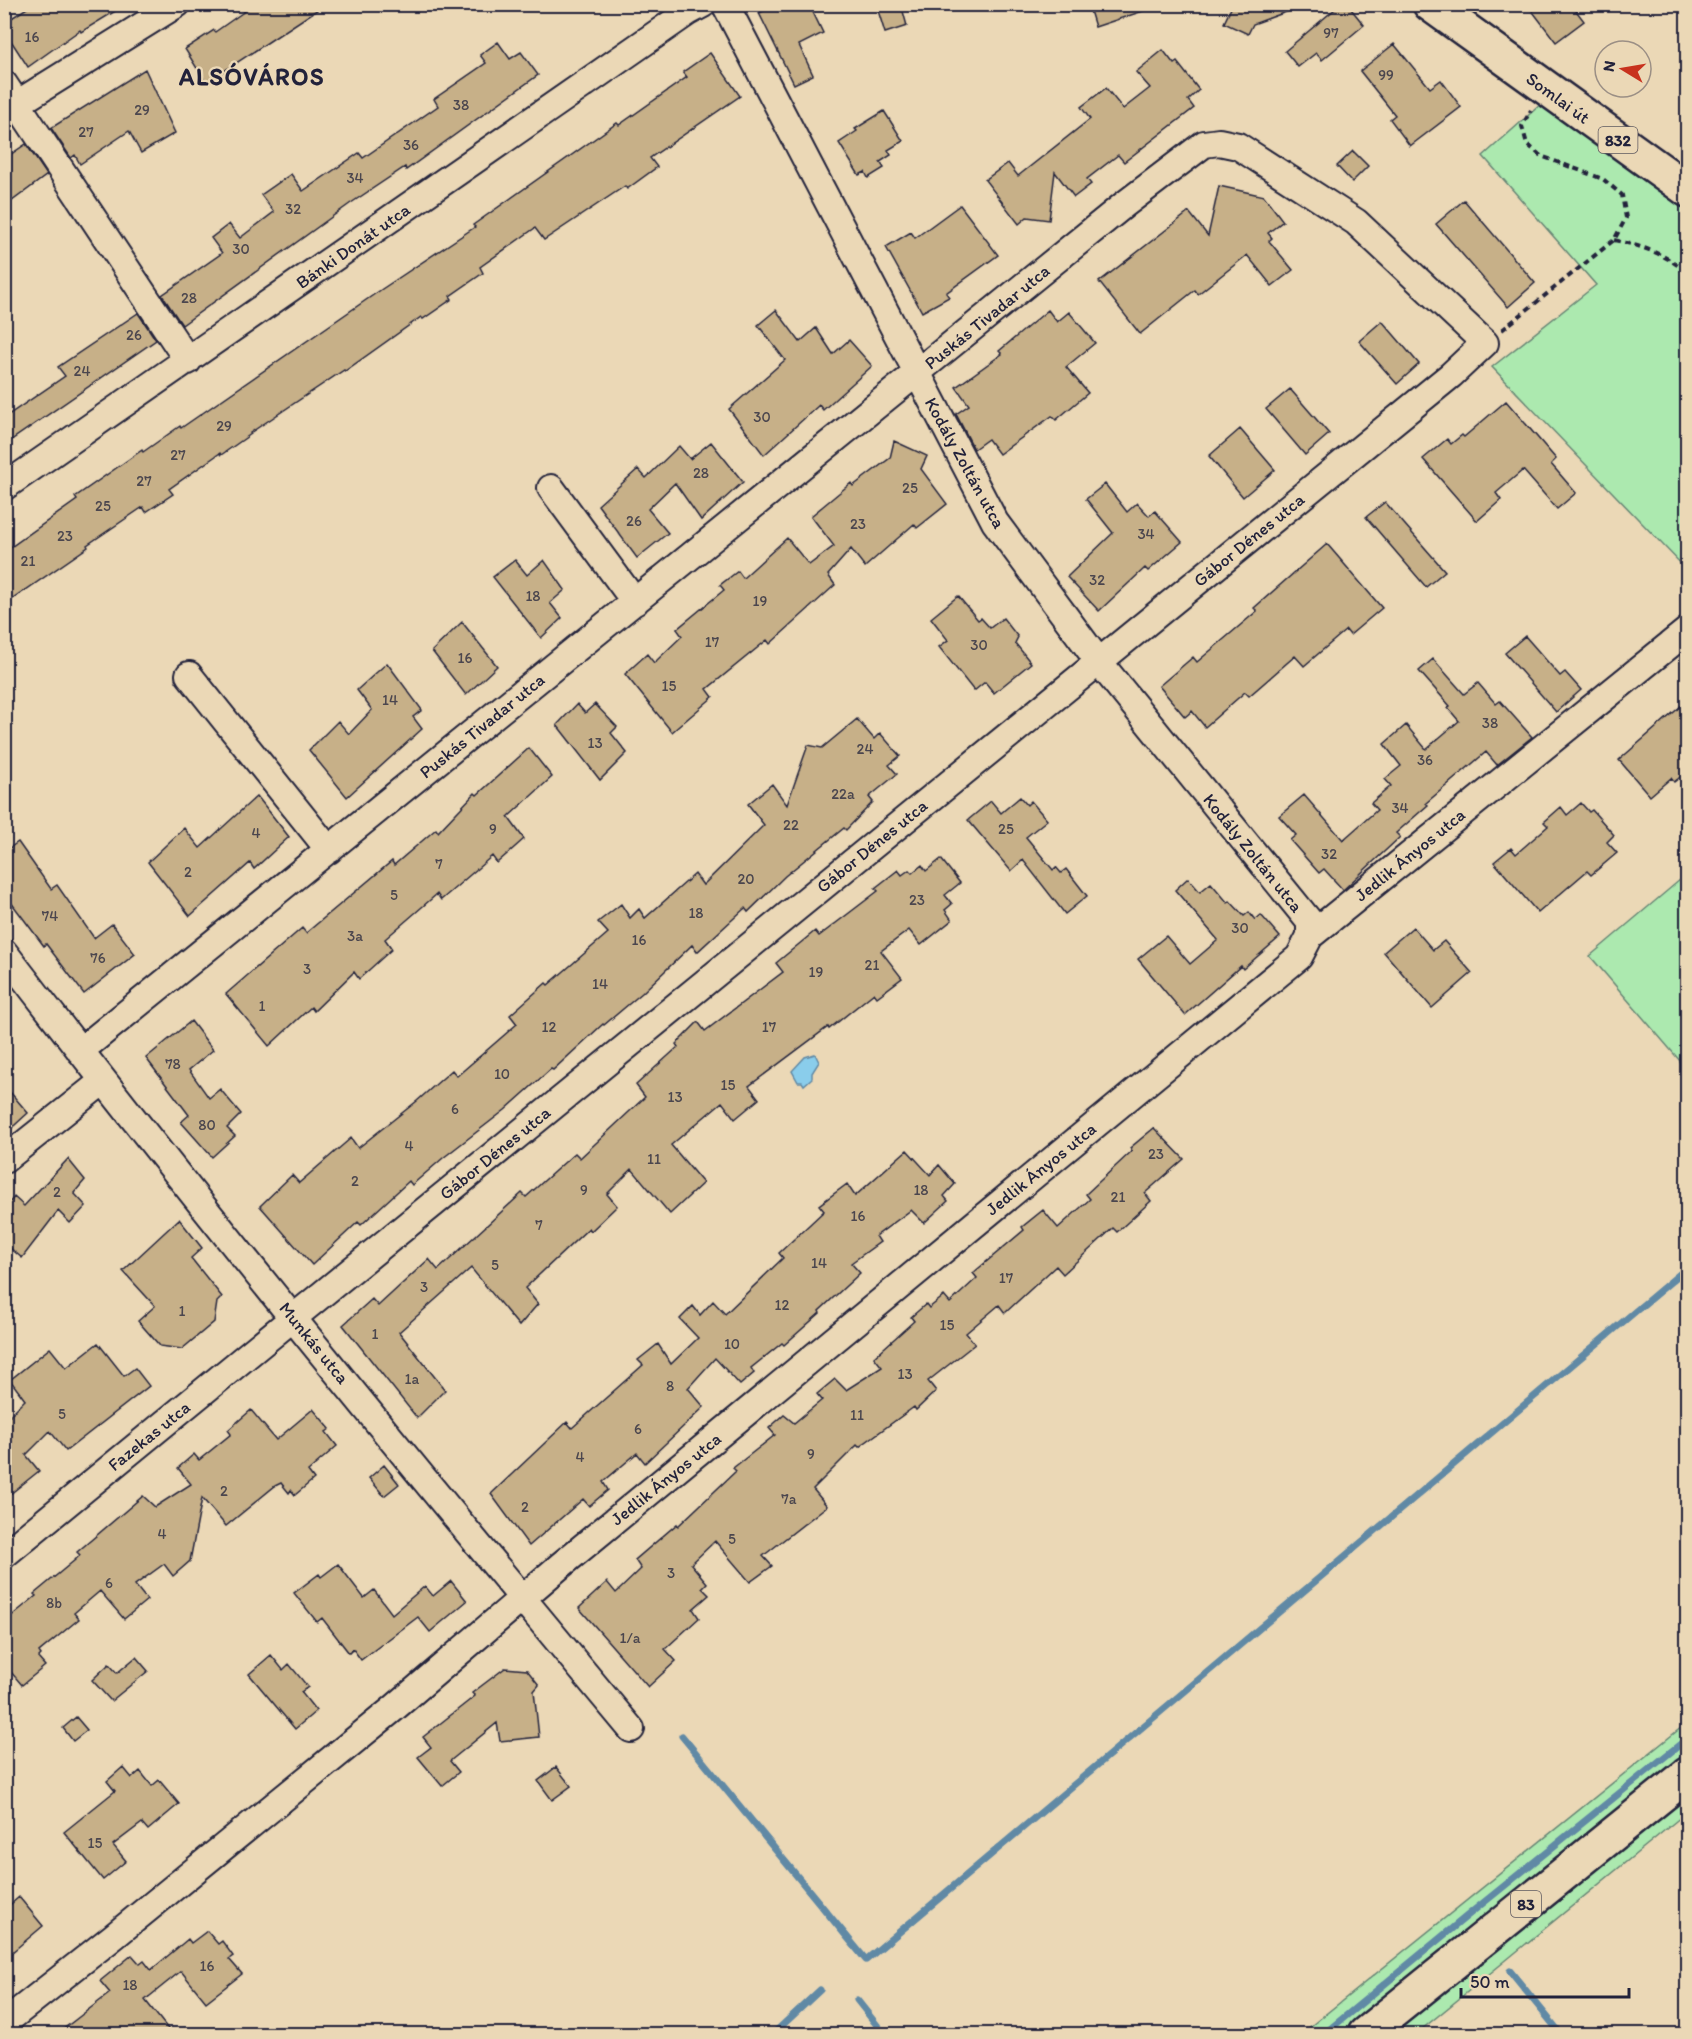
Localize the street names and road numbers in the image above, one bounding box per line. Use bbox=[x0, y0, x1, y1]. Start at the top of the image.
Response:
street label: Somlai út bbox=[1522, 67, 1594, 129]
road number: 832 bbox=[1598, 127, 1638, 153]
street label: Bánki Donát utca bbox=[292, 198, 415, 294]
street label: Puskás Tivadar utca bbox=[920, 260, 1054, 374]
street label: Kodály Zoltán utca bbox=[920, 394, 1010, 533]
street label: Gábor Dénes utca bbox=[1189, 488, 1309, 592]
street label: Puskás Tivadar utca bbox=[415, 669, 549, 783]
street label: Kodály Zoltán utca bbox=[1198, 789, 1308, 917]
street label: Gábor Dénes utca bbox=[812, 794, 932, 898]
street label: Jedlik Ányos utca bbox=[1350, 804, 1470, 906]
street label: Gábor Dénes utca bbox=[435, 1101, 555, 1205]
street label: Jedlik Ányos utca bbox=[981, 1118, 1101, 1220]
street label: Munkás utca bbox=[274, 1298, 354, 1389]
street label: Fazekas utca bbox=[103, 1396, 195, 1476]
street label: Jedlik Ányos utca bbox=[606, 1428, 726, 1530]
road number: 83 bbox=[1511, 1891, 1541, 1917]

